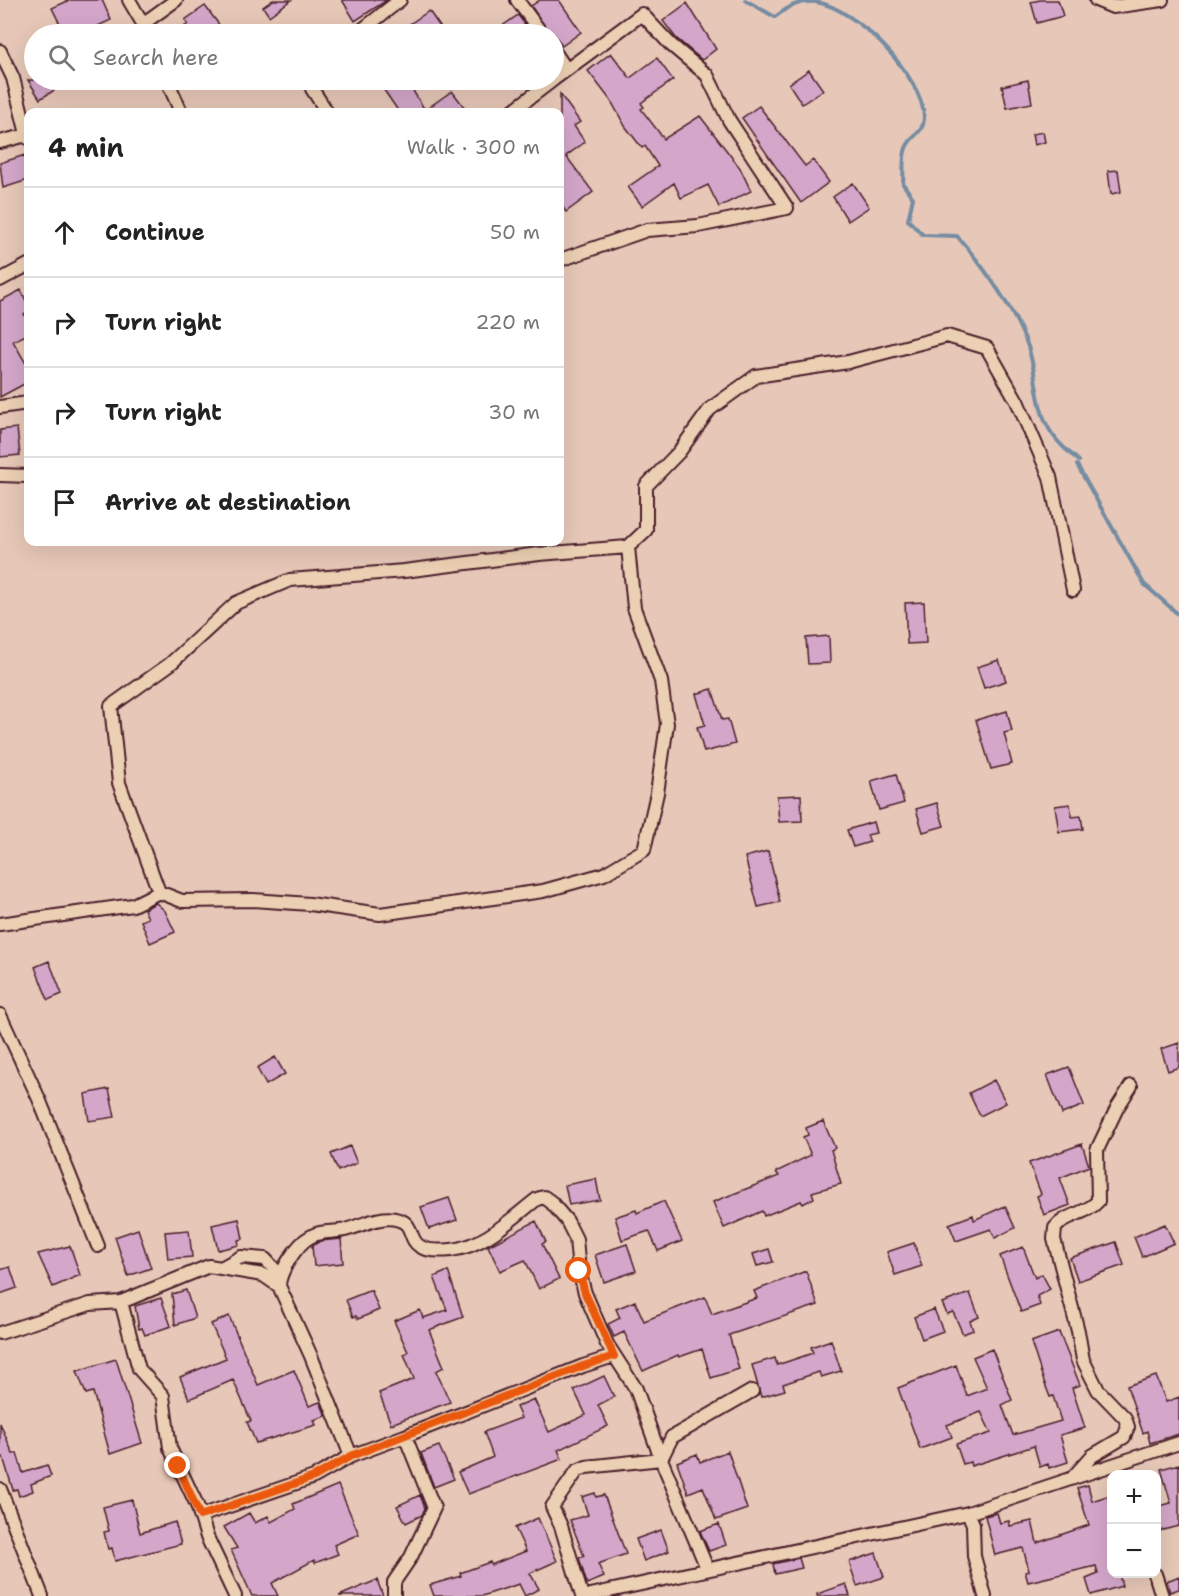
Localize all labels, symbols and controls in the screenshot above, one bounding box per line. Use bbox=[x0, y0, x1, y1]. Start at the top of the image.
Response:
search box bbox=[24, 24, 564, 90]
icon: search bbox=[45, 41, 78, 74]
text: Search here bbox=[93, 43, 219, 72]
text: 4 min bbox=[48, 130, 124, 165]
text: Walk · 300 m bbox=[407, 134, 540, 160]
icon: ahead bbox=[48, 216, 81, 249]
text: Continue bbox=[105, 218, 205, 247]
text: 50 m bbox=[490, 219, 540, 245]
icon: right bbox=[48, 306, 81, 339]
text: Turn right bbox=[105, 308, 222, 337]
text: 220 m bbox=[476, 309, 540, 335]
icon: right bbox=[48, 396, 81, 429]
text: Turn right bbox=[105, 398, 222, 427]
text: 30 m bbox=[488, 399, 540, 425]
icon: arrive bbox=[48, 486, 81, 519]
text: Arrive at destination bbox=[105, 488, 351, 517]
route start bbox=[565, 1257, 591, 1283]
route end bbox=[164, 1452, 190, 1478]
map controls bbox=[1107, 1470, 1161, 1578]
button: + bbox=[1107, 1470, 1161, 1524]
button: − bbox=[1107, 1524, 1161, 1578]

